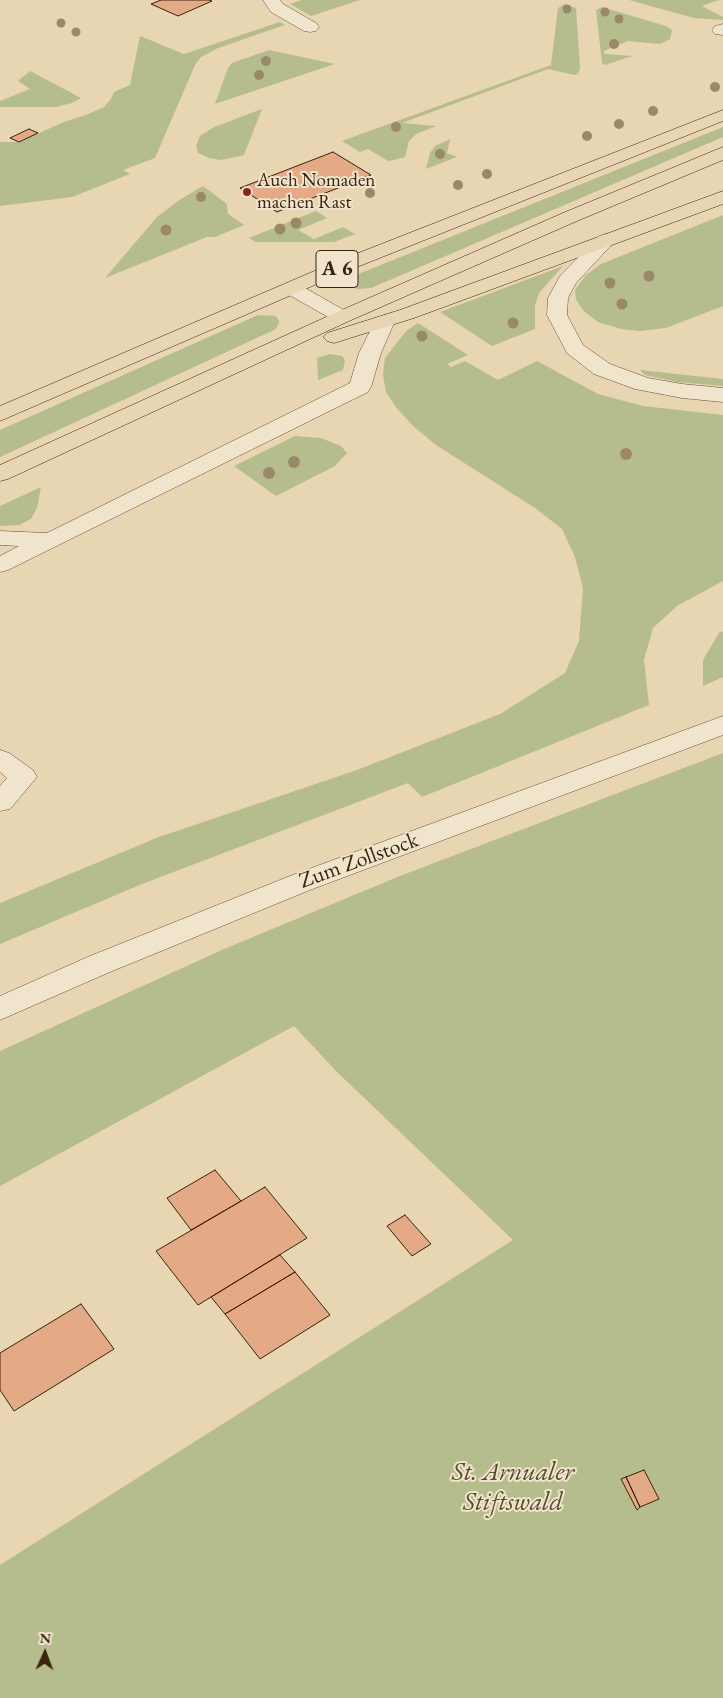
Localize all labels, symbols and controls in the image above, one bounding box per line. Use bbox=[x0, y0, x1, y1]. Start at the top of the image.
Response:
place label: Auch Nomaden machen Rast bbox=[257, 170, 375, 214]
marker: Auch Nomaden machen Rast bbox=[241, 186, 253, 198]
road number: A 6 bbox=[316, 250, 358, 288]
street label: Zum Zollstock bbox=[296, 827, 422, 895]
park label: St. Arnualer Stiftswald bbox=[452, 1457, 574, 1519]
north arrow bbox=[20, 1628, 70, 1678]
text: N bbox=[40, 1629, 51, 1647]

